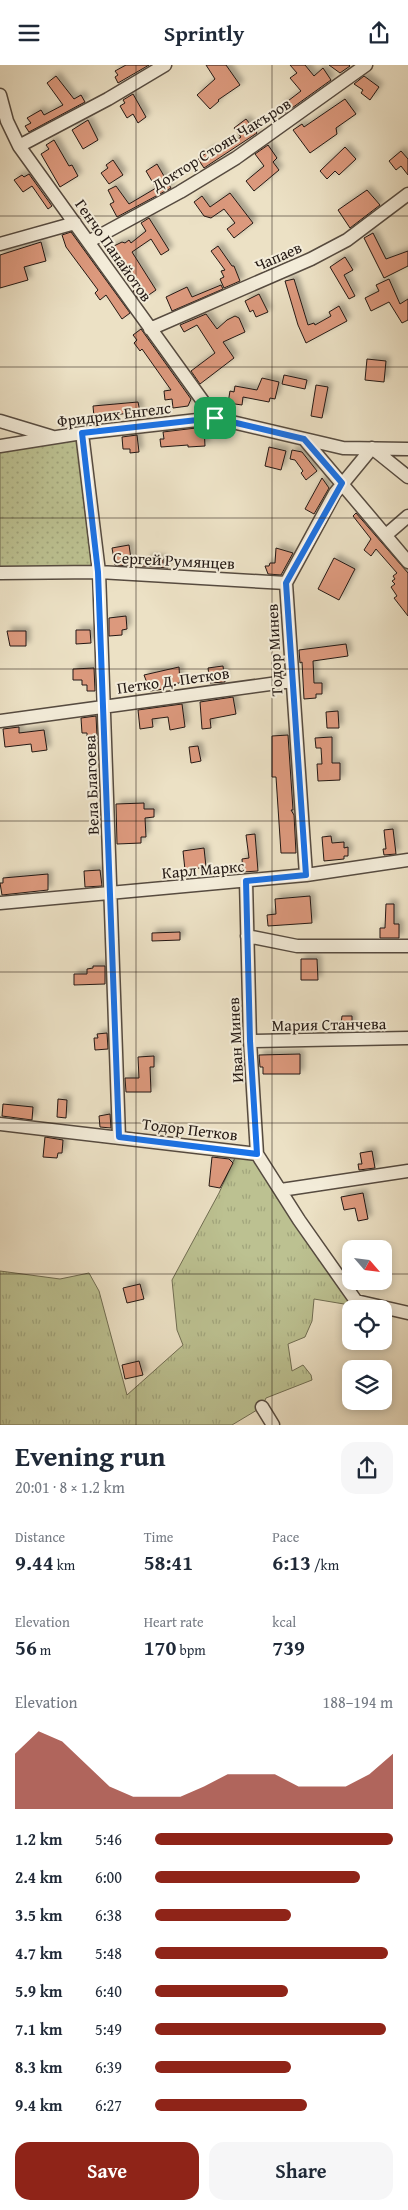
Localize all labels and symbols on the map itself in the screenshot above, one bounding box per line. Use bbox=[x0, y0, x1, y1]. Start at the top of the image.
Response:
street label: Доктор Стоян Чакъров bbox=[146, 91, 295, 197]
street label: Генчо Панайотов bbox=[69, 194, 159, 307]
street label: Чапаев bbox=[251, 235, 306, 277]
street label: Фридрих Енгелс bbox=[56, 395, 172, 433]
pin bbox=[194, 397, 236, 439]
street label: Сергей Румянцев bbox=[112, 545, 236, 575]
street label: Тодор Минев bbox=[260, 603, 288, 697]
street label: Петко Д. Петков bbox=[115, 660, 231, 700]
street label: Вела Благоева bbox=[77, 734, 105, 835]
street label: Карл Маркс bbox=[161, 853, 245, 885]
street label: Иван Минев bbox=[221, 996, 249, 1083]
street label: Мария Станчева bbox=[271, 1011, 387, 1037]
street label: Тодор Петков bbox=[141, 1111, 239, 1147]
north arrow bbox=[342, 1240, 392, 1290]

